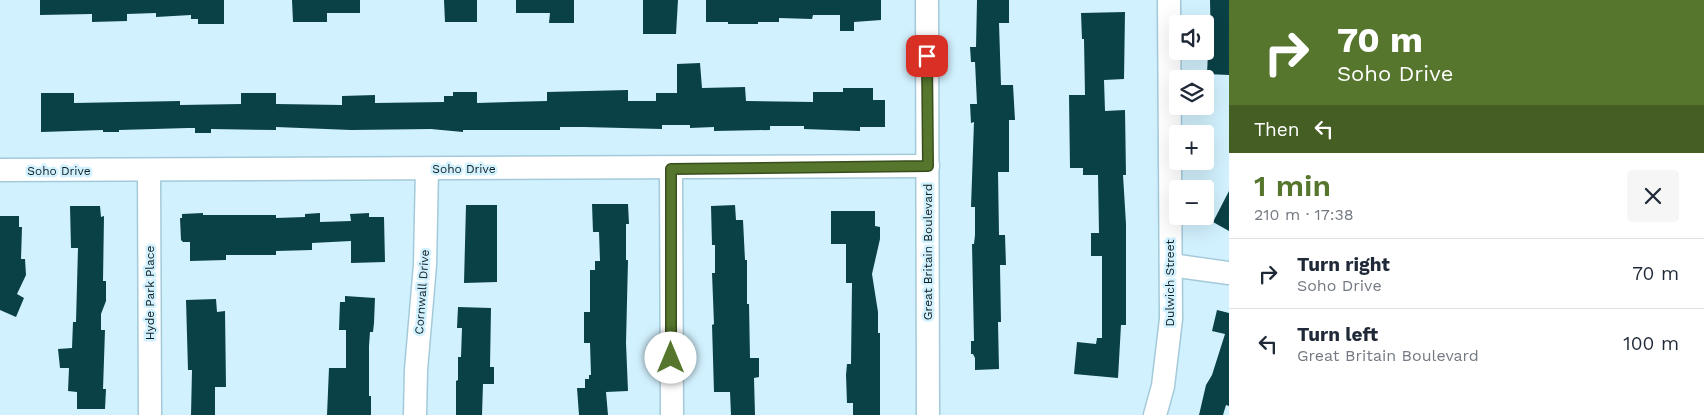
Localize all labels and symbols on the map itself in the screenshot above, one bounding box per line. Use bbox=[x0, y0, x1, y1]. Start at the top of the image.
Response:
pin bbox=[906, 35, 948, 77]
street label: Soho Drive bbox=[432, 162, 496, 176]
street label: Soho Drive bbox=[27, 164, 91, 178]
street label: Great Britain Boulevard bbox=[921, 184, 935, 320]
street label: Dulwich Street bbox=[1163, 239, 1177, 327]
street label: Hyde Park Place bbox=[143, 246, 157, 340]
street label: Cornwall Drive bbox=[412, 249, 432, 335]
position arrow bbox=[644, 331, 696, 383]

